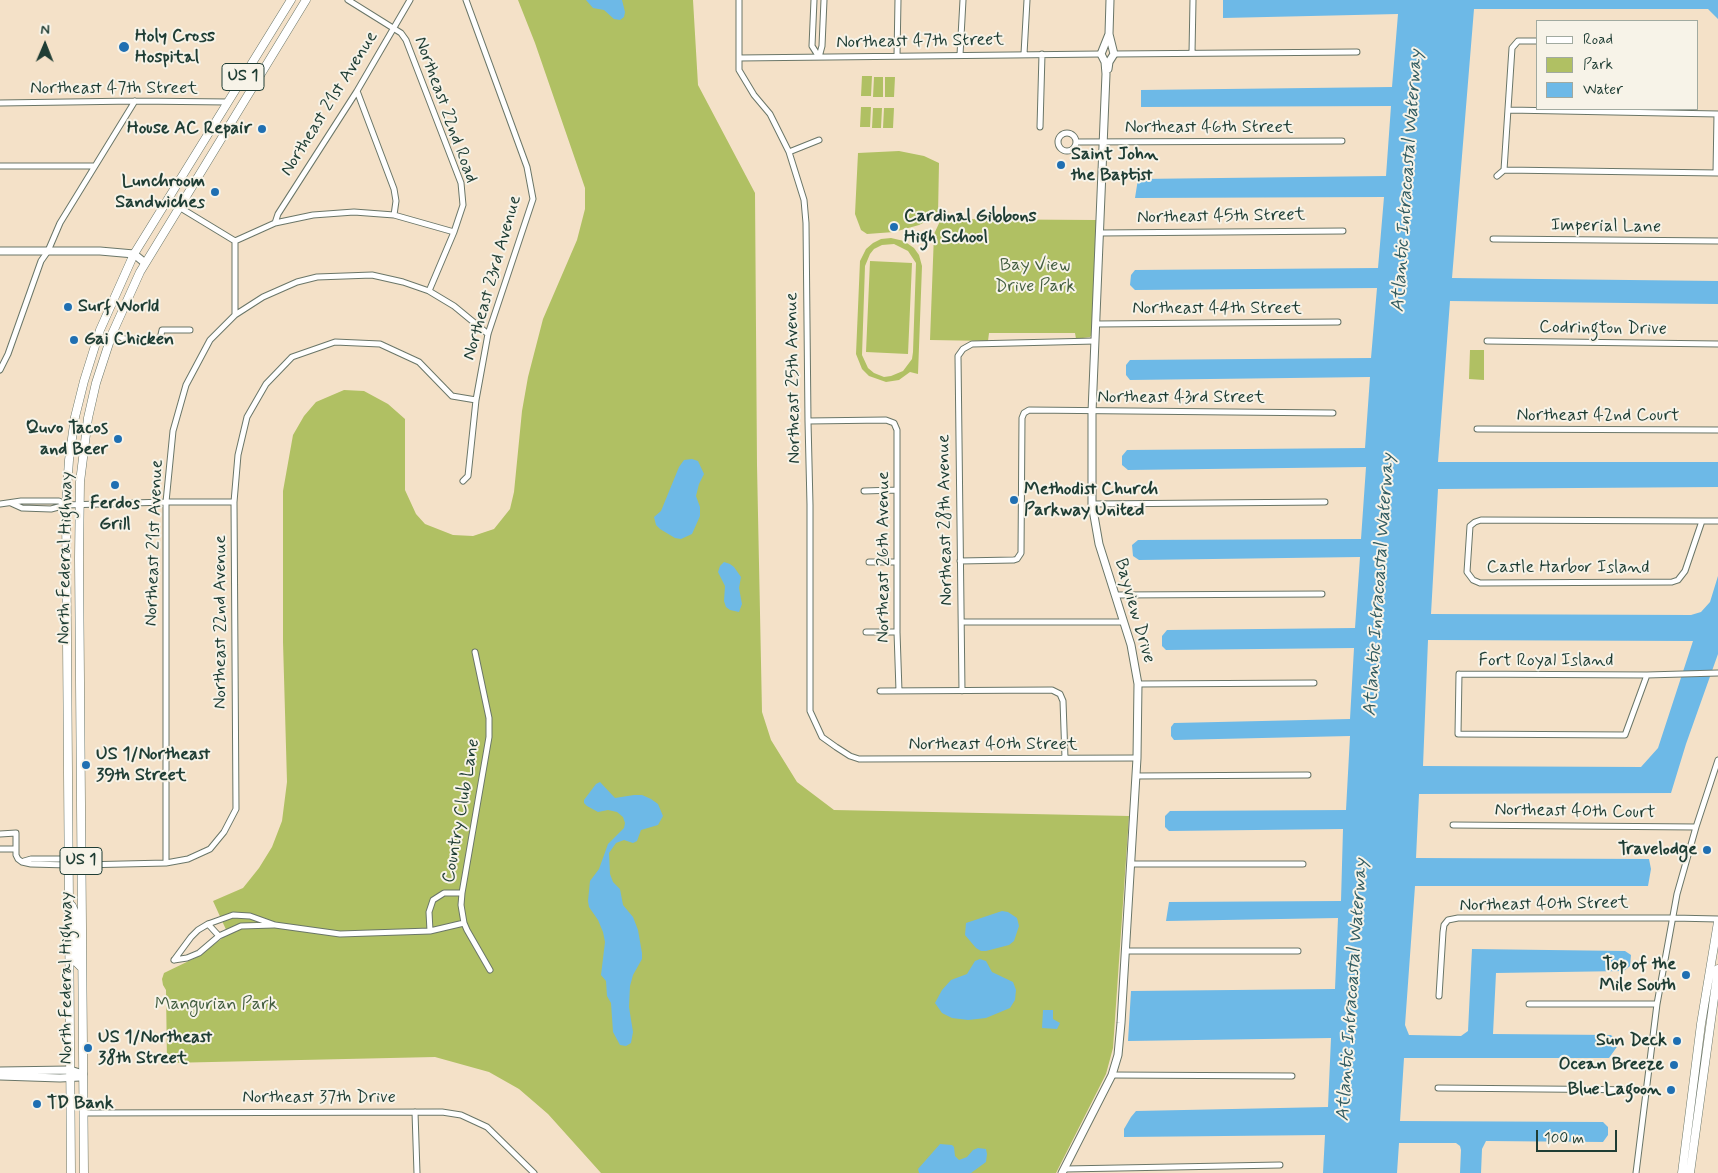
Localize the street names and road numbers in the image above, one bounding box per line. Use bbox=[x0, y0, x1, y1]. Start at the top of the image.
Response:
street label: Northeast 21st Avenue bbox=[277, 27, 383, 181]
street label: Northeast 47th Street bbox=[836, 30, 1004, 54]
street label: Northeast 22nd Road bbox=[409, 34, 481, 186]
road number: US 1 bbox=[222, 64, 264, 90]
street label: Northeast 47th Street bbox=[30, 78, 198, 100]
street label: Northeast 46th Street bbox=[1125, 117, 1293, 139]
street label: Northeast 23rd Avenue bbox=[459, 193, 527, 363]
street label: Northeast 45th Street bbox=[1137, 205, 1305, 229]
street label: Imperial Lane bbox=[1551, 215, 1661, 239]
street label: Northeast 25th Avenue bbox=[782, 292, 806, 464]
street label: Northeast 44th Street bbox=[1132, 298, 1302, 320]
street label: Codrington Drive bbox=[1539, 317, 1667, 341]
street label: Northeast 43rd Street bbox=[1097, 387, 1265, 409]
street label: Northeast 42nd Court bbox=[1517, 405, 1679, 427]
street label: Northeast 28th Avenue bbox=[934, 434, 958, 606]
street label: Northeast 21st Avenue bbox=[141, 459, 169, 627]
street label: North Federal Highway bbox=[54, 471, 78, 645]
street label: Northeast 26th Avenue bbox=[873, 471, 895, 643]
street label: Northeast 22nd Avenue bbox=[210, 535, 232, 709]
street label: Bayview Drive bbox=[1109, 556, 1159, 666]
street label: Castle Harbor Island bbox=[1486, 557, 1650, 579]
street label: Fort Royal Island bbox=[1478, 650, 1614, 672]
street label: Northeast 40th Street bbox=[908, 734, 1078, 756]
street label: Country Club Lane bbox=[439, 737, 485, 885]
street label: Northeast 40th Court bbox=[1494, 800, 1656, 824]
road number: US 1 bbox=[60, 848, 102, 874]
street label: North Federal Highway bbox=[56, 892, 78, 1064]
street label: Northeast 40th Street bbox=[1459, 893, 1629, 917]
street label: Northeast 37th Drive bbox=[242, 1087, 396, 1109]

